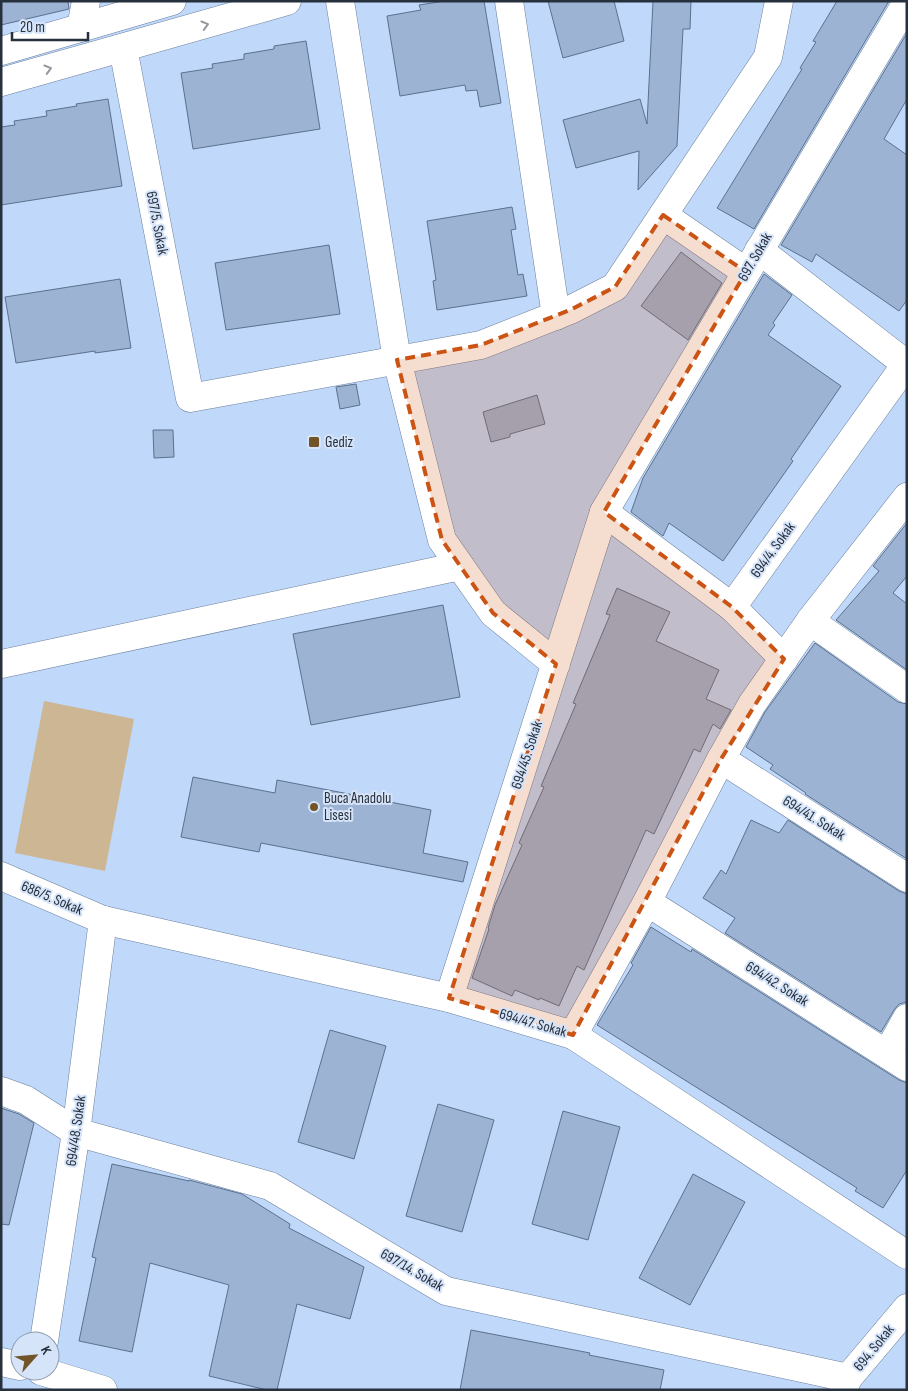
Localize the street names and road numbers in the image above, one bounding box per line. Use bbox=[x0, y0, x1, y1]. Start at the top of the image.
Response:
street label: 697/5. Sokak bbox=[142, 190, 173, 257]
street label: 697. Sokak bbox=[734, 229, 777, 285]
street label: 694/4. Sokak bbox=[746, 518, 800, 582]
street label: 694/45. Sokak bbox=[507, 718, 547, 792]
street label: 694/41. Sokak bbox=[779, 791, 849, 845]
street label: 686/5. Sokak bbox=[18, 877, 86, 920]
street label: 694/42. Sokak bbox=[742, 957, 812, 1011]
street label: 694/47. Sokak bbox=[497, 1004, 569, 1042]
street label: 694/48. Sokak bbox=[62, 1094, 90, 1168]
street label: 697/14. Sokak bbox=[377, 1244, 447, 1296]
street label: 694. Sokak bbox=[849, 1321, 899, 1375]

